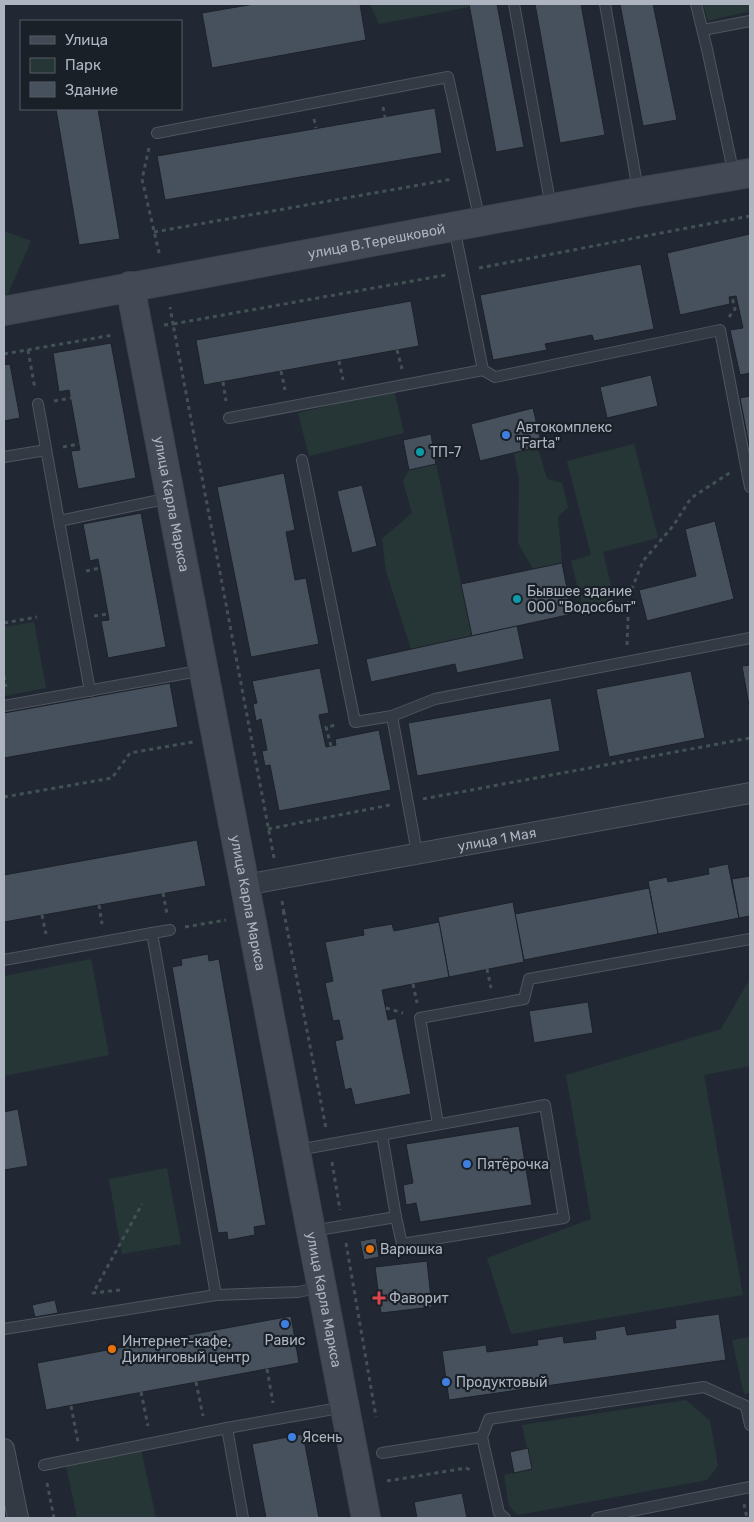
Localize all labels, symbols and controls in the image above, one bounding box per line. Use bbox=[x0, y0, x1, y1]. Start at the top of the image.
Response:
legend bbox=[20, 20, 182, 110]
text: Улица bbox=[65, 31, 108, 49]
text: Парк bbox=[65, 56, 101, 74]
text: Здание bbox=[65, 81, 118, 99]
street label: улица В.Терешковой bbox=[306, 220, 447, 262]
place label: Автокомплекс "Farta" bbox=[516, 419, 613, 452]
marker: Автокомплекс "Farta" bbox=[500, 429, 512, 441]
street label: улица Карла Маркса bbox=[150, 435, 193, 573]
place label: ТП-7 bbox=[430, 444, 461, 461]
marker: ТП-7 bbox=[414, 446, 426, 458]
place label: Бывшее здание ООО "Водосбыт" bbox=[527, 583, 636, 616]
marker: Бывшее здание ООО "Водосбыт" bbox=[511, 593, 523, 605]
street label: улица 1 Мая bbox=[456, 824, 538, 855]
street label: улица Карла Маркса bbox=[227, 834, 269, 972]
place label: Пятёрочка bbox=[477, 1156, 549, 1173]
marker: Пятёрочка bbox=[461, 1158, 473, 1170]
street label: улица Карла Маркса bbox=[303, 1230, 345, 1369]
place label: Варюшка bbox=[380, 1241, 443, 1258]
marker: Варюшка bbox=[364, 1243, 376, 1255]
place label: Фаворит bbox=[389, 1290, 449, 1307]
marker: Фаворит bbox=[373, 1292, 385, 1304]
marker: Равис bbox=[279, 1318, 291, 1330]
place label: Равис bbox=[265, 1332, 306, 1349]
place label: Интернет-кафе, Дилинговый центр bbox=[122, 1333, 250, 1366]
marker: Интернет-кафе, Дилинговый центр bbox=[106, 1343, 118, 1355]
place label: Продуктовый bbox=[456, 1374, 547, 1391]
marker: Продуктовый bbox=[440, 1376, 452, 1388]
place label: Ясень bbox=[302, 1429, 342, 1446]
marker: Ясень bbox=[286, 1431, 298, 1443]

